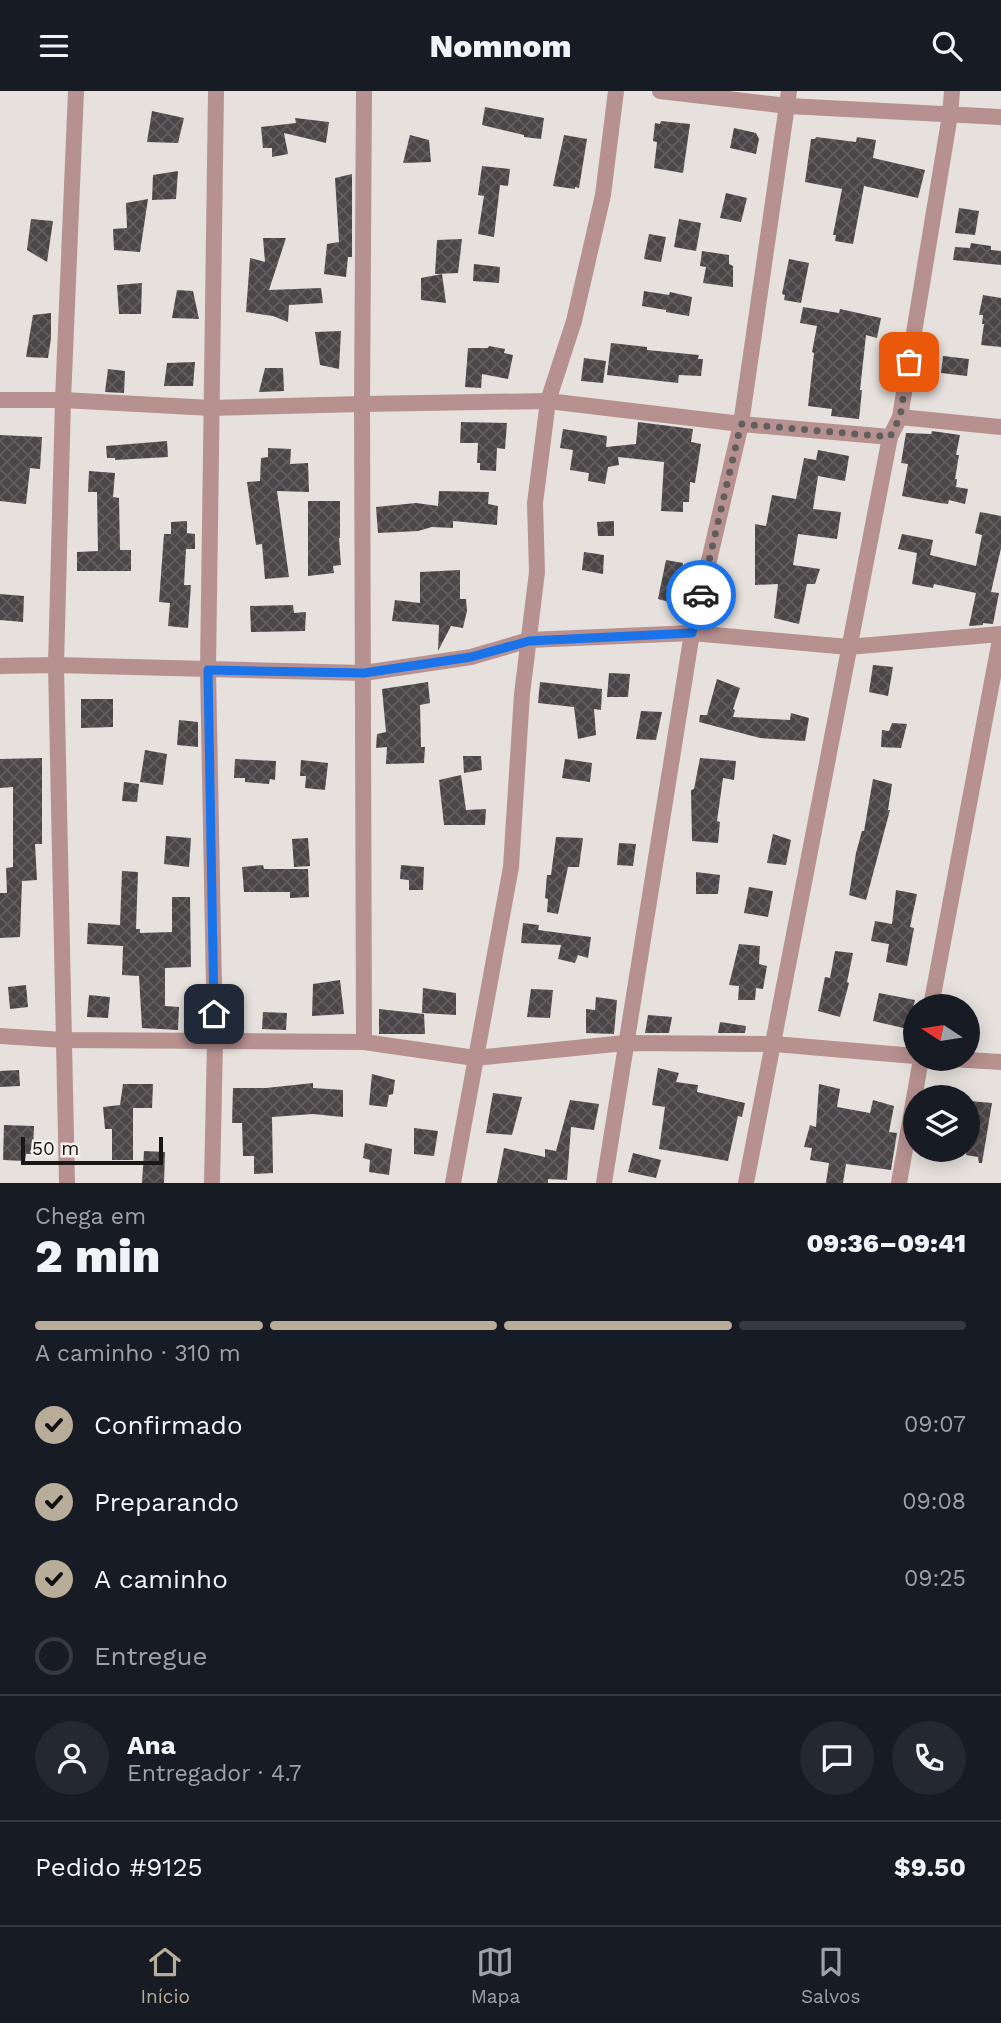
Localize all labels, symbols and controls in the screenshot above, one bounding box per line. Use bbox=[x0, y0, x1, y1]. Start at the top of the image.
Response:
icon: menu bbox=[35, 27, 73, 65]
text: Nomnom bbox=[430, 27, 571, 65]
icon: search bbox=[928, 27, 966, 65]
pin bbox=[879, 332, 939, 392]
icon: bag bbox=[890, 343, 928, 381]
courier bbox=[666, 560, 736, 630]
icon: car bbox=[682, 576, 720, 614]
pin bbox=[184, 984, 244, 1044]
north arrow bbox=[903, 994, 980, 1071]
map controls bbox=[903, 994, 980, 1162]
icon: home bbox=[195, 995, 233, 1033]
button: layers bbox=[903, 1085, 980, 1162]
scale bar bbox=[21, 1134, 163, 1166]
text: 50 m bbox=[32, 1137, 79, 1160]
text: Chega em bbox=[35, 1203, 146, 1230]
text: 09:36–09:41 bbox=[806, 1228, 966, 1258]
text: 2 min bbox=[35, 1229, 160, 1283]
text: A caminho · 310 m bbox=[35, 1340, 241, 1367]
icon: check bbox=[35, 1406, 73, 1444]
text: Confirmado bbox=[94, 1410, 243, 1440]
text: 09:07 bbox=[904, 1411, 966, 1438]
icon: check bbox=[35, 1483, 73, 1521]
text: Preparando bbox=[94, 1487, 239, 1517]
text: 09:08 bbox=[902, 1488, 966, 1515]
icon: check bbox=[35, 1560, 73, 1598]
text: A caminho bbox=[94, 1564, 228, 1594]
text: 09:25 bbox=[904, 1565, 966, 1592]
text: Entregue bbox=[94, 1641, 207, 1671]
button: person bbox=[35, 1721, 109, 1795]
button: chat bbox=[800, 1721, 874, 1795]
button: phone bbox=[892, 1721, 966, 1795]
text: Ana bbox=[127, 1730, 176, 1760]
text: Entregador · 4.7 bbox=[127, 1760, 302, 1787]
text: Pedido #9125 bbox=[35, 1852, 203, 1882]
text: $9.50 bbox=[894, 1852, 966, 1882]
tab: Início bbox=[140, 1943, 190, 2008]
tab: Mapa bbox=[471, 1943, 520, 2008]
tab: Salvos bbox=[801, 1943, 861, 2008]

